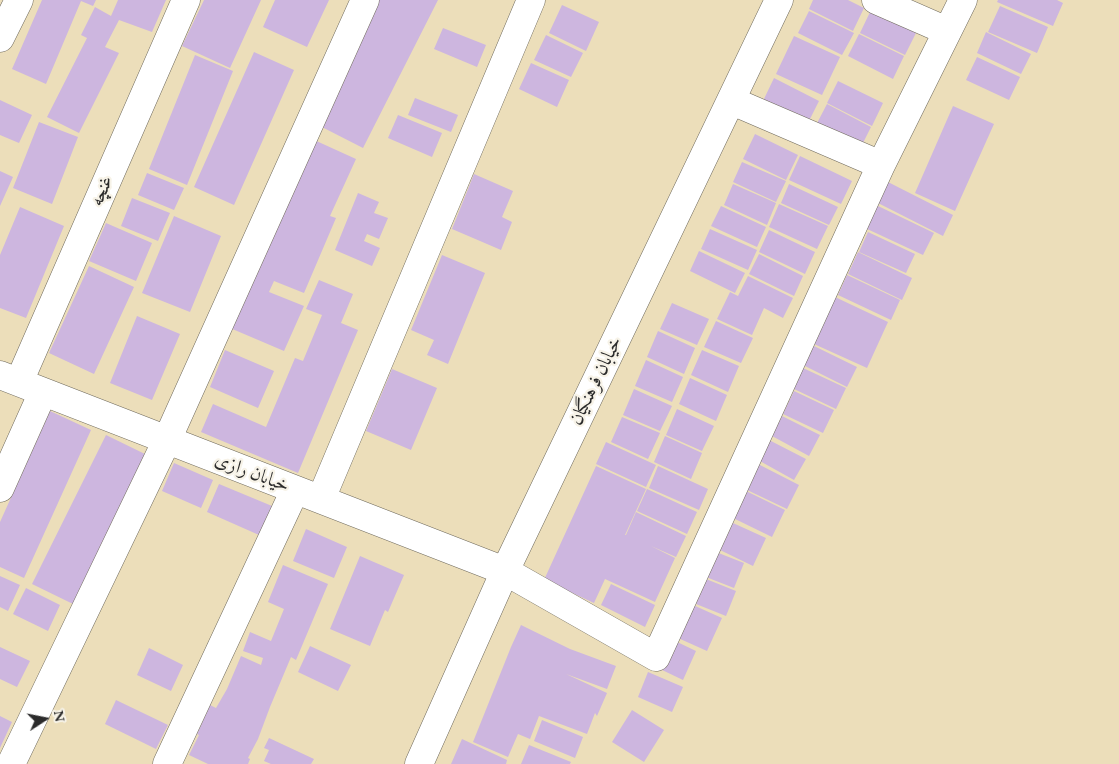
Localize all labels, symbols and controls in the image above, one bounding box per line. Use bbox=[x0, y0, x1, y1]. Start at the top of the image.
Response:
street label: غنچه bbox=[85, 172, 119, 210]
street label: خیابان فرهنگیان bbox=[565, 333, 627, 429]
street label: خیابان رازی bbox=[212, 448, 292, 498]
north arrow bbox=[20, 694, 70, 744]
text: N bbox=[50, 709, 70, 723]

